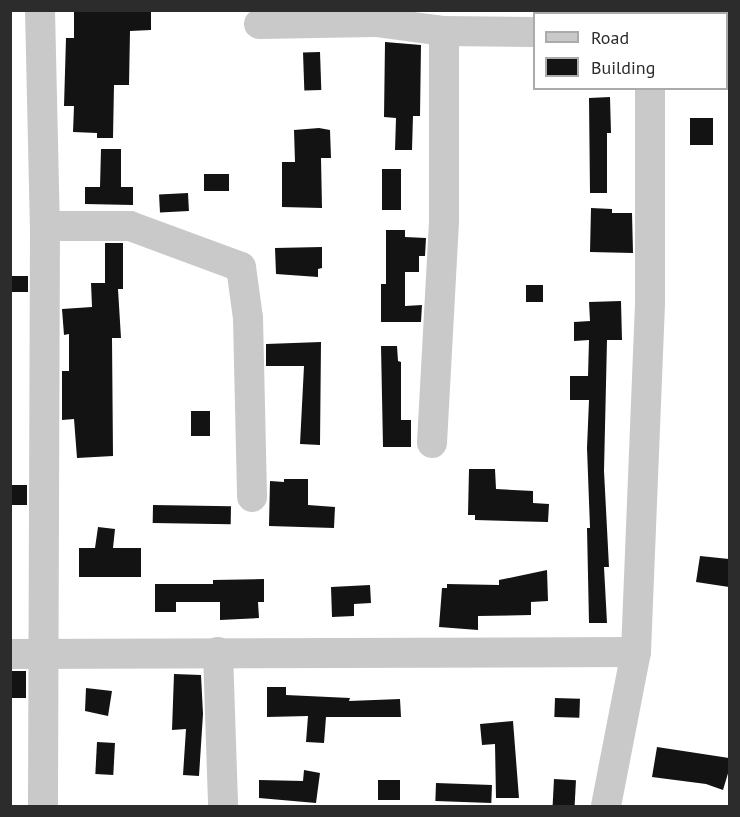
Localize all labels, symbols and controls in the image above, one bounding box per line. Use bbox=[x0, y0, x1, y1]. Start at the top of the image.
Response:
legend bbox=[533, 12, 728, 90]
text: Road bbox=[591, 26, 629, 49]
text: Building bbox=[591, 56, 655, 79]

